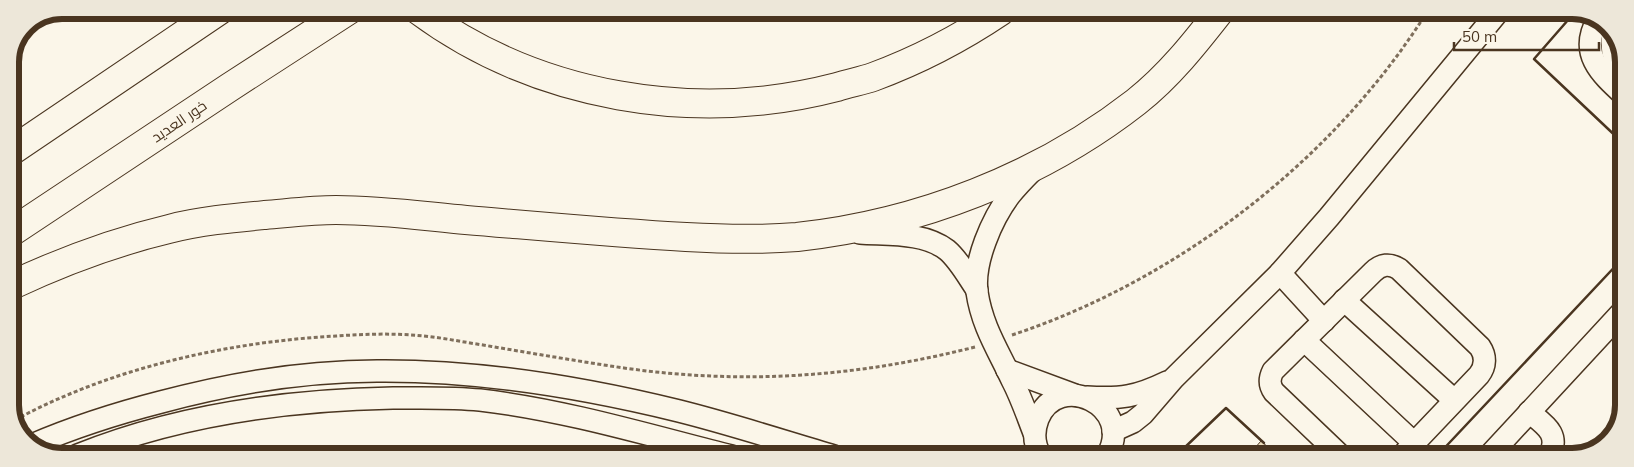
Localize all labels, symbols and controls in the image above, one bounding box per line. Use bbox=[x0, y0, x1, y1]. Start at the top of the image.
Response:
scale bar bbox=[1454, 20, 1599, 52]
text: 50 m bbox=[1462, 27, 1497, 46]
street label: خور العديد bbox=[148, 96, 210, 146]

